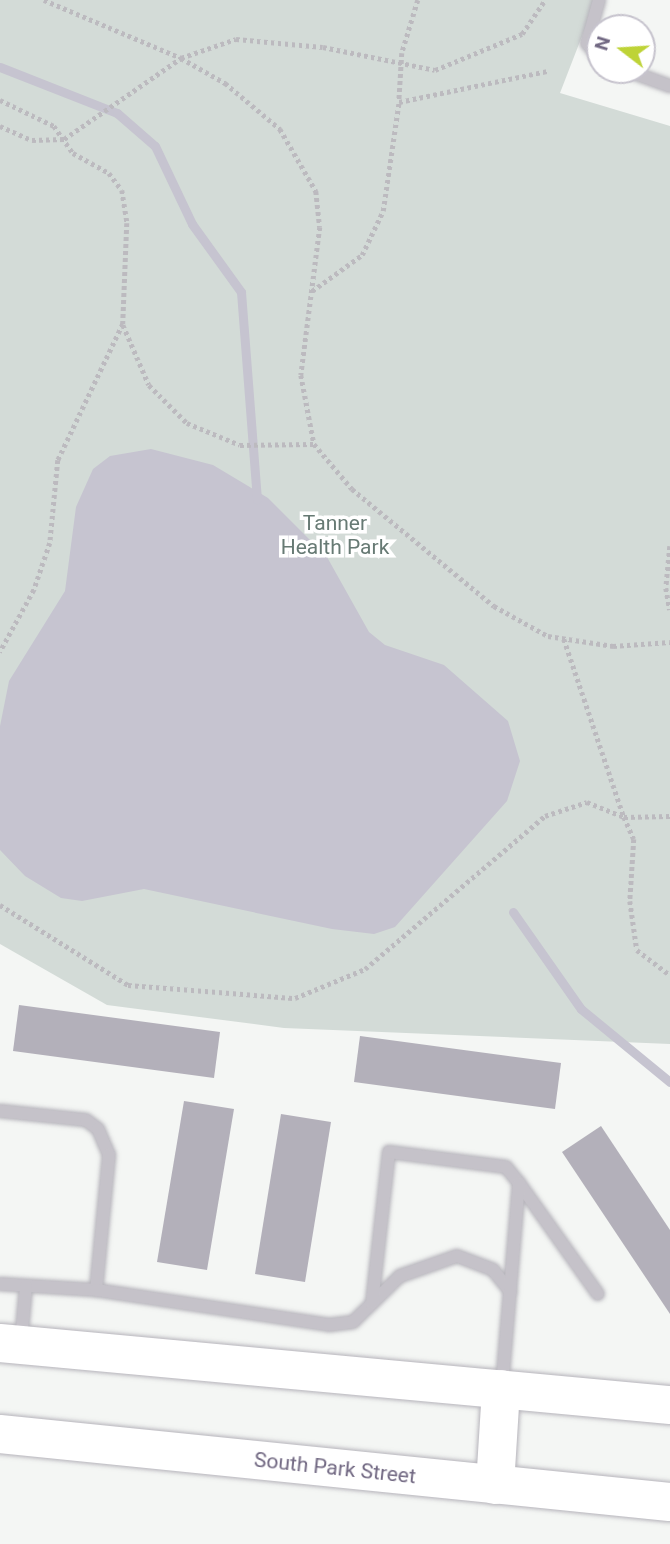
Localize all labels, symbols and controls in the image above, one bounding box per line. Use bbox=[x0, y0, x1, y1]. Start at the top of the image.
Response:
north arrow bbox=[586, 14, 656, 84]
text: N bbox=[589, 34, 615, 53]
park label: Tanner Health Park bbox=[281, 510, 389, 560]
street label: South Park Street bbox=[253, 1447, 417, 1489]

